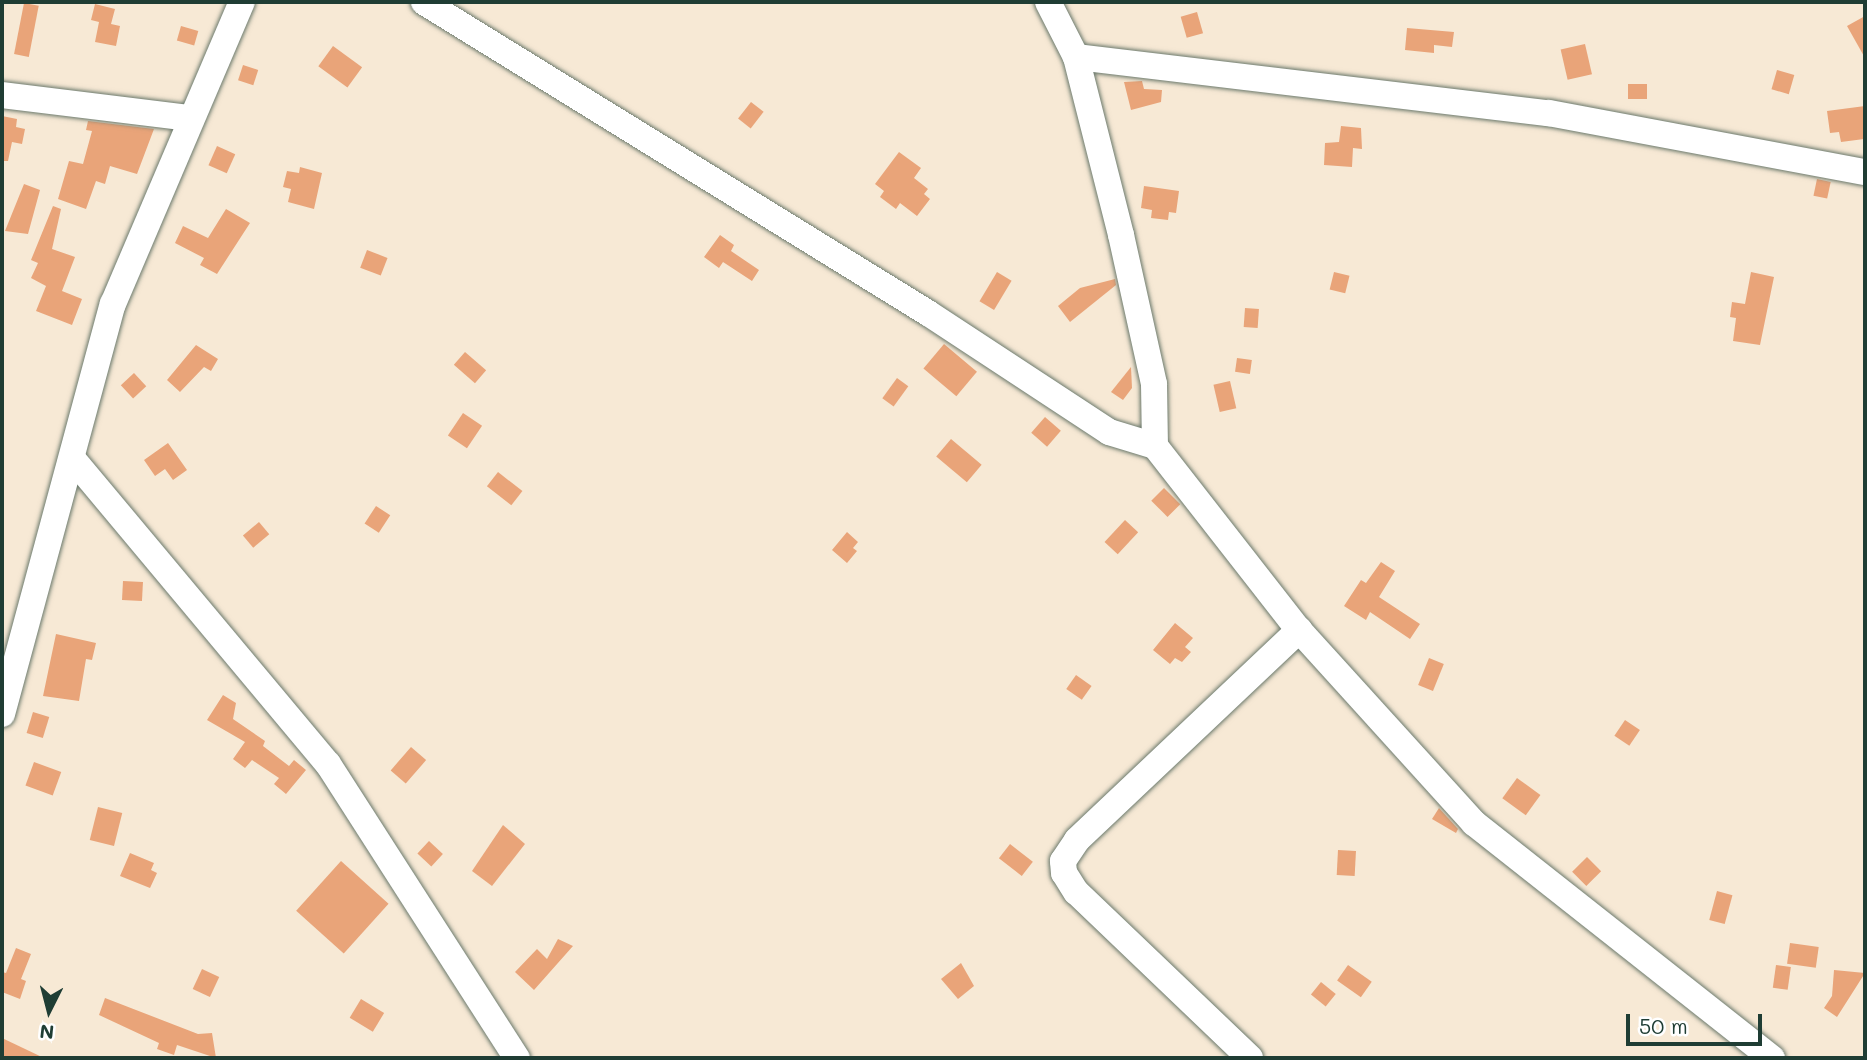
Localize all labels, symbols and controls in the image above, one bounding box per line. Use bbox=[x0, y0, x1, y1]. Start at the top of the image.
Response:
north arrow bbox=[14, 976, 84, 1046]
scale bar bbox=[1629, 1000, 1766, 1044]
text: 50 m bbox=[1639, 1012, 1688, 1039]
text: N bbox=[38, 1019, 55, 1046]

